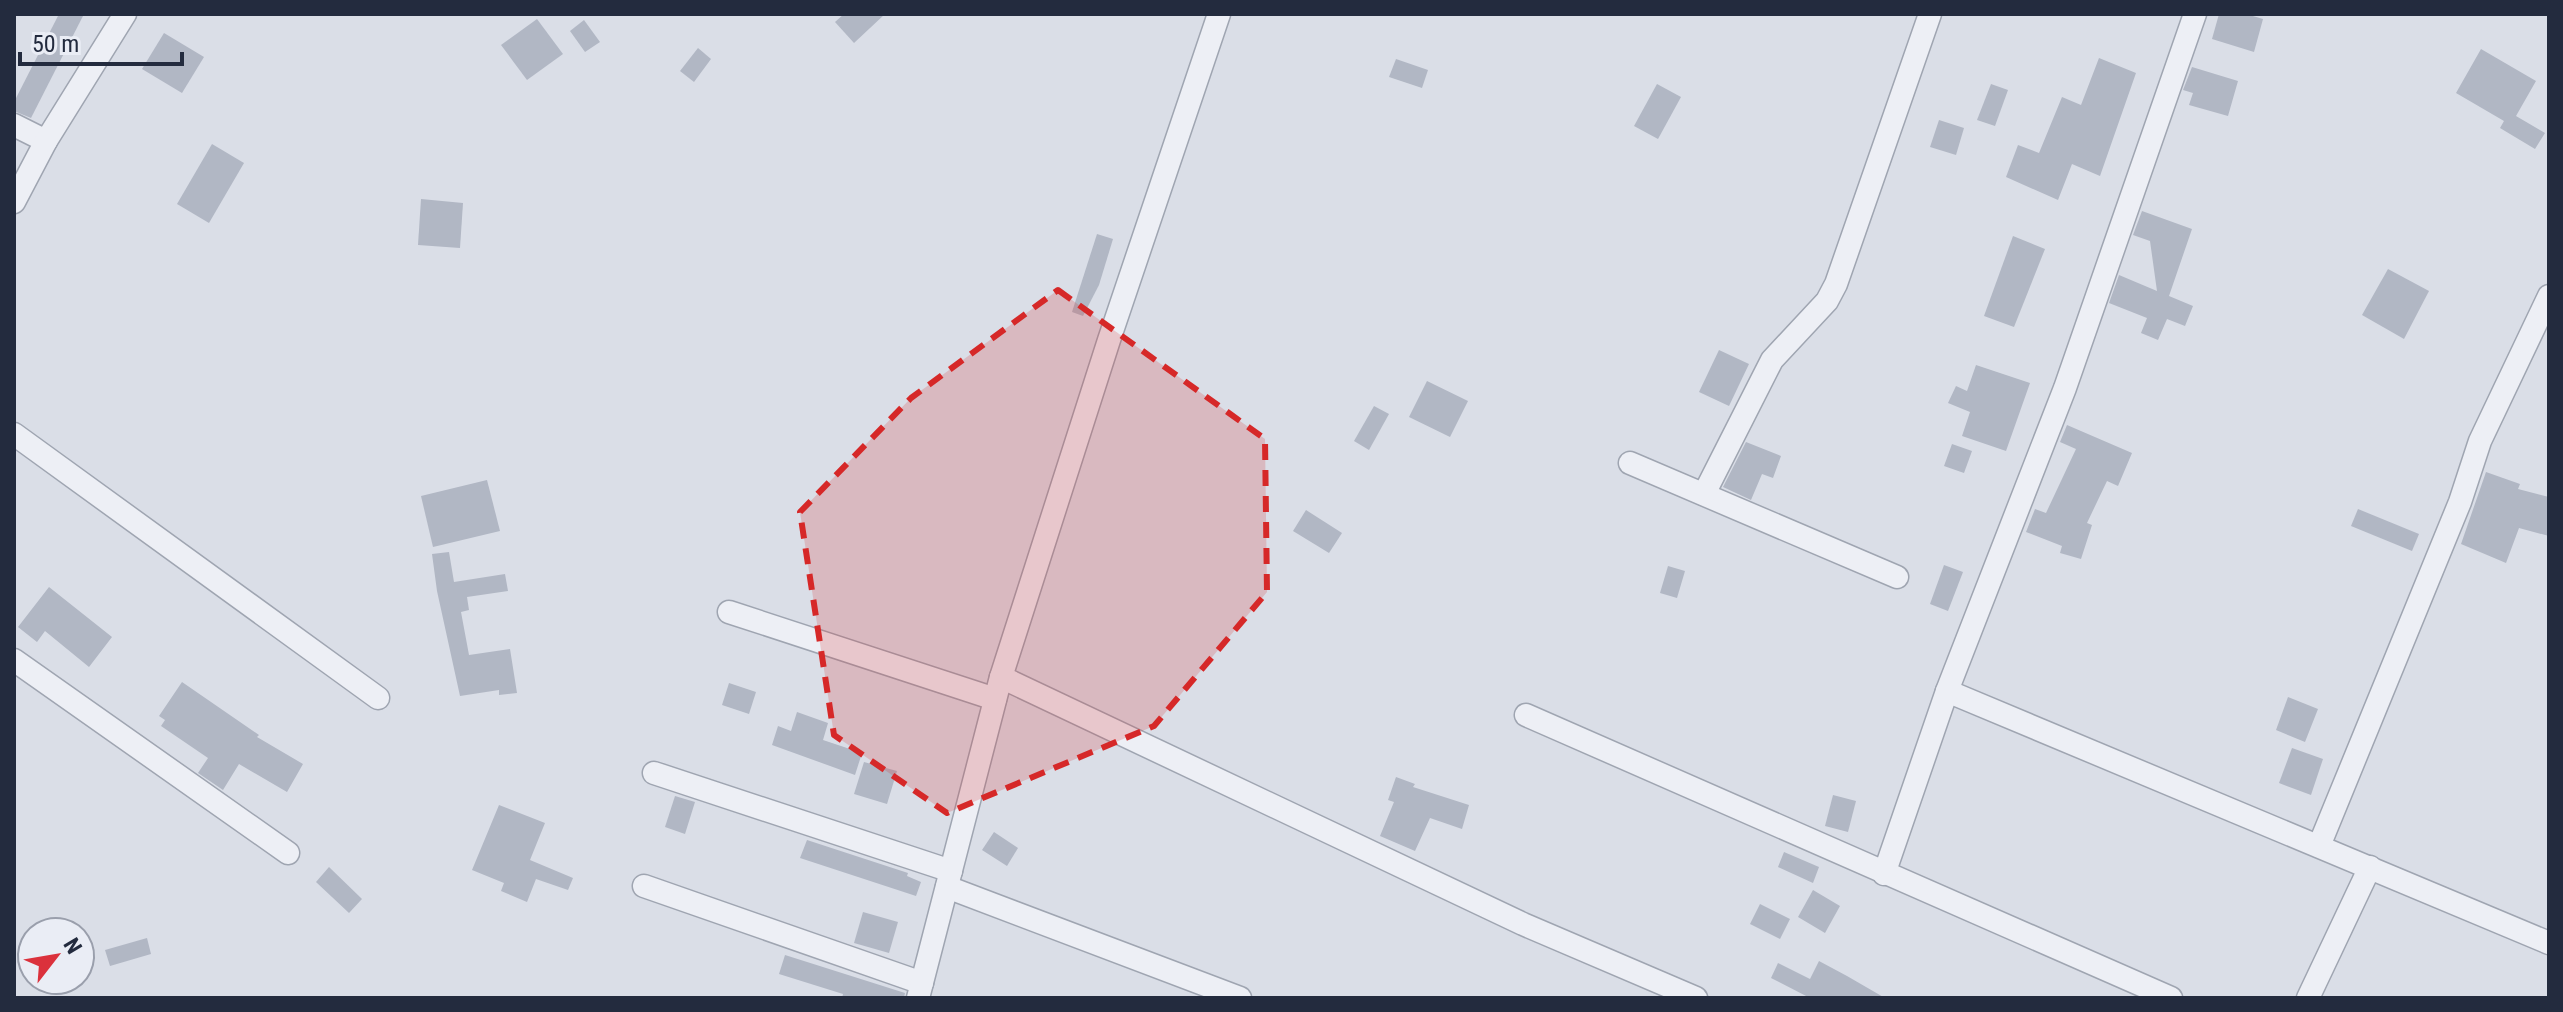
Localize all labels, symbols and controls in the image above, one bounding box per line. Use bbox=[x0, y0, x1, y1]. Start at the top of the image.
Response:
scale bar bbox=[20, 16, 182, 66]
text: 50 m bbox=[32, 30, 79, 58]
north arrow bbox=[16, 916, 96, 996]
text: N bbox=[59, 934, 87, 958]

